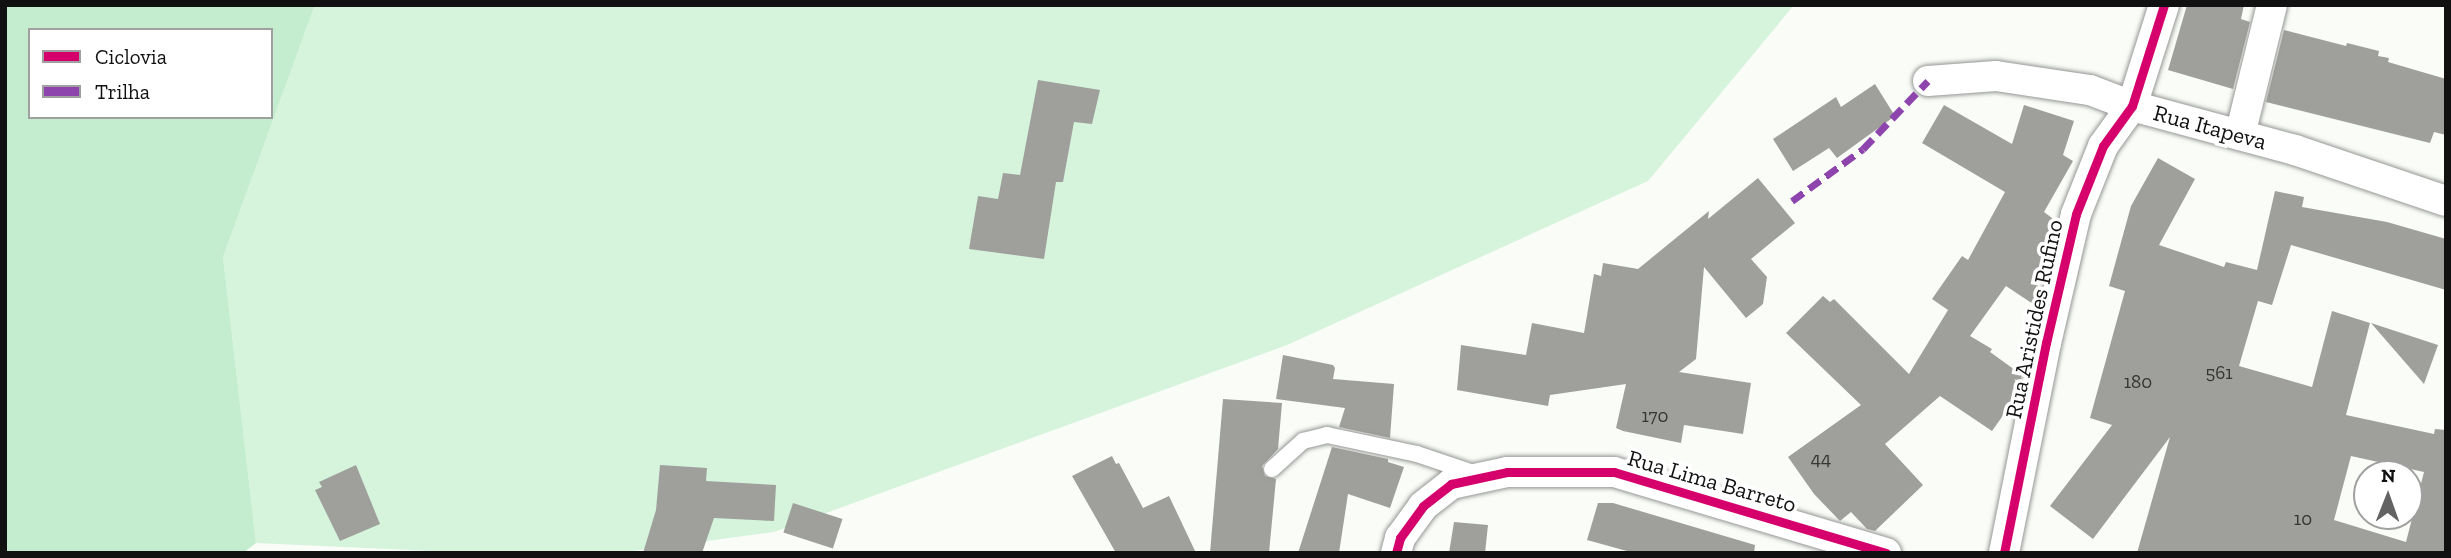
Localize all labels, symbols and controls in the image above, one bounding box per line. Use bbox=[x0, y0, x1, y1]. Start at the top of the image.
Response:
legend bbox=[28, 28, 273, 119]
text: Ciclovia bbox=[95, 44, 167, 69]
text: Trilha bbox=[95, 79, 150, 104]
street label: Rua Itapeva bbox=[2150, 99, 2270, 155]
street label: Rua Aristides Rufino bbox=[1999, 217, 2069, 421]
house number: 561 bbox=[2205, 362, 2233, 384]
house number: 180 bbox=[2124, 371, 2152, 393]
house number: 170 bbox=[1642, 405, 1668, 427]
street label: Rua Lima Barreto bbox=[1625, 444, 1799, 518]
house number: 44 bbox=[1811, 448, 1831, 470]
north arrow bbox=[2353, 460, 2423, 530]
text: N bbox=[2381, 464, 2396, 487]
house number: 10 bbox=[2294, 508, 2312, 530]

